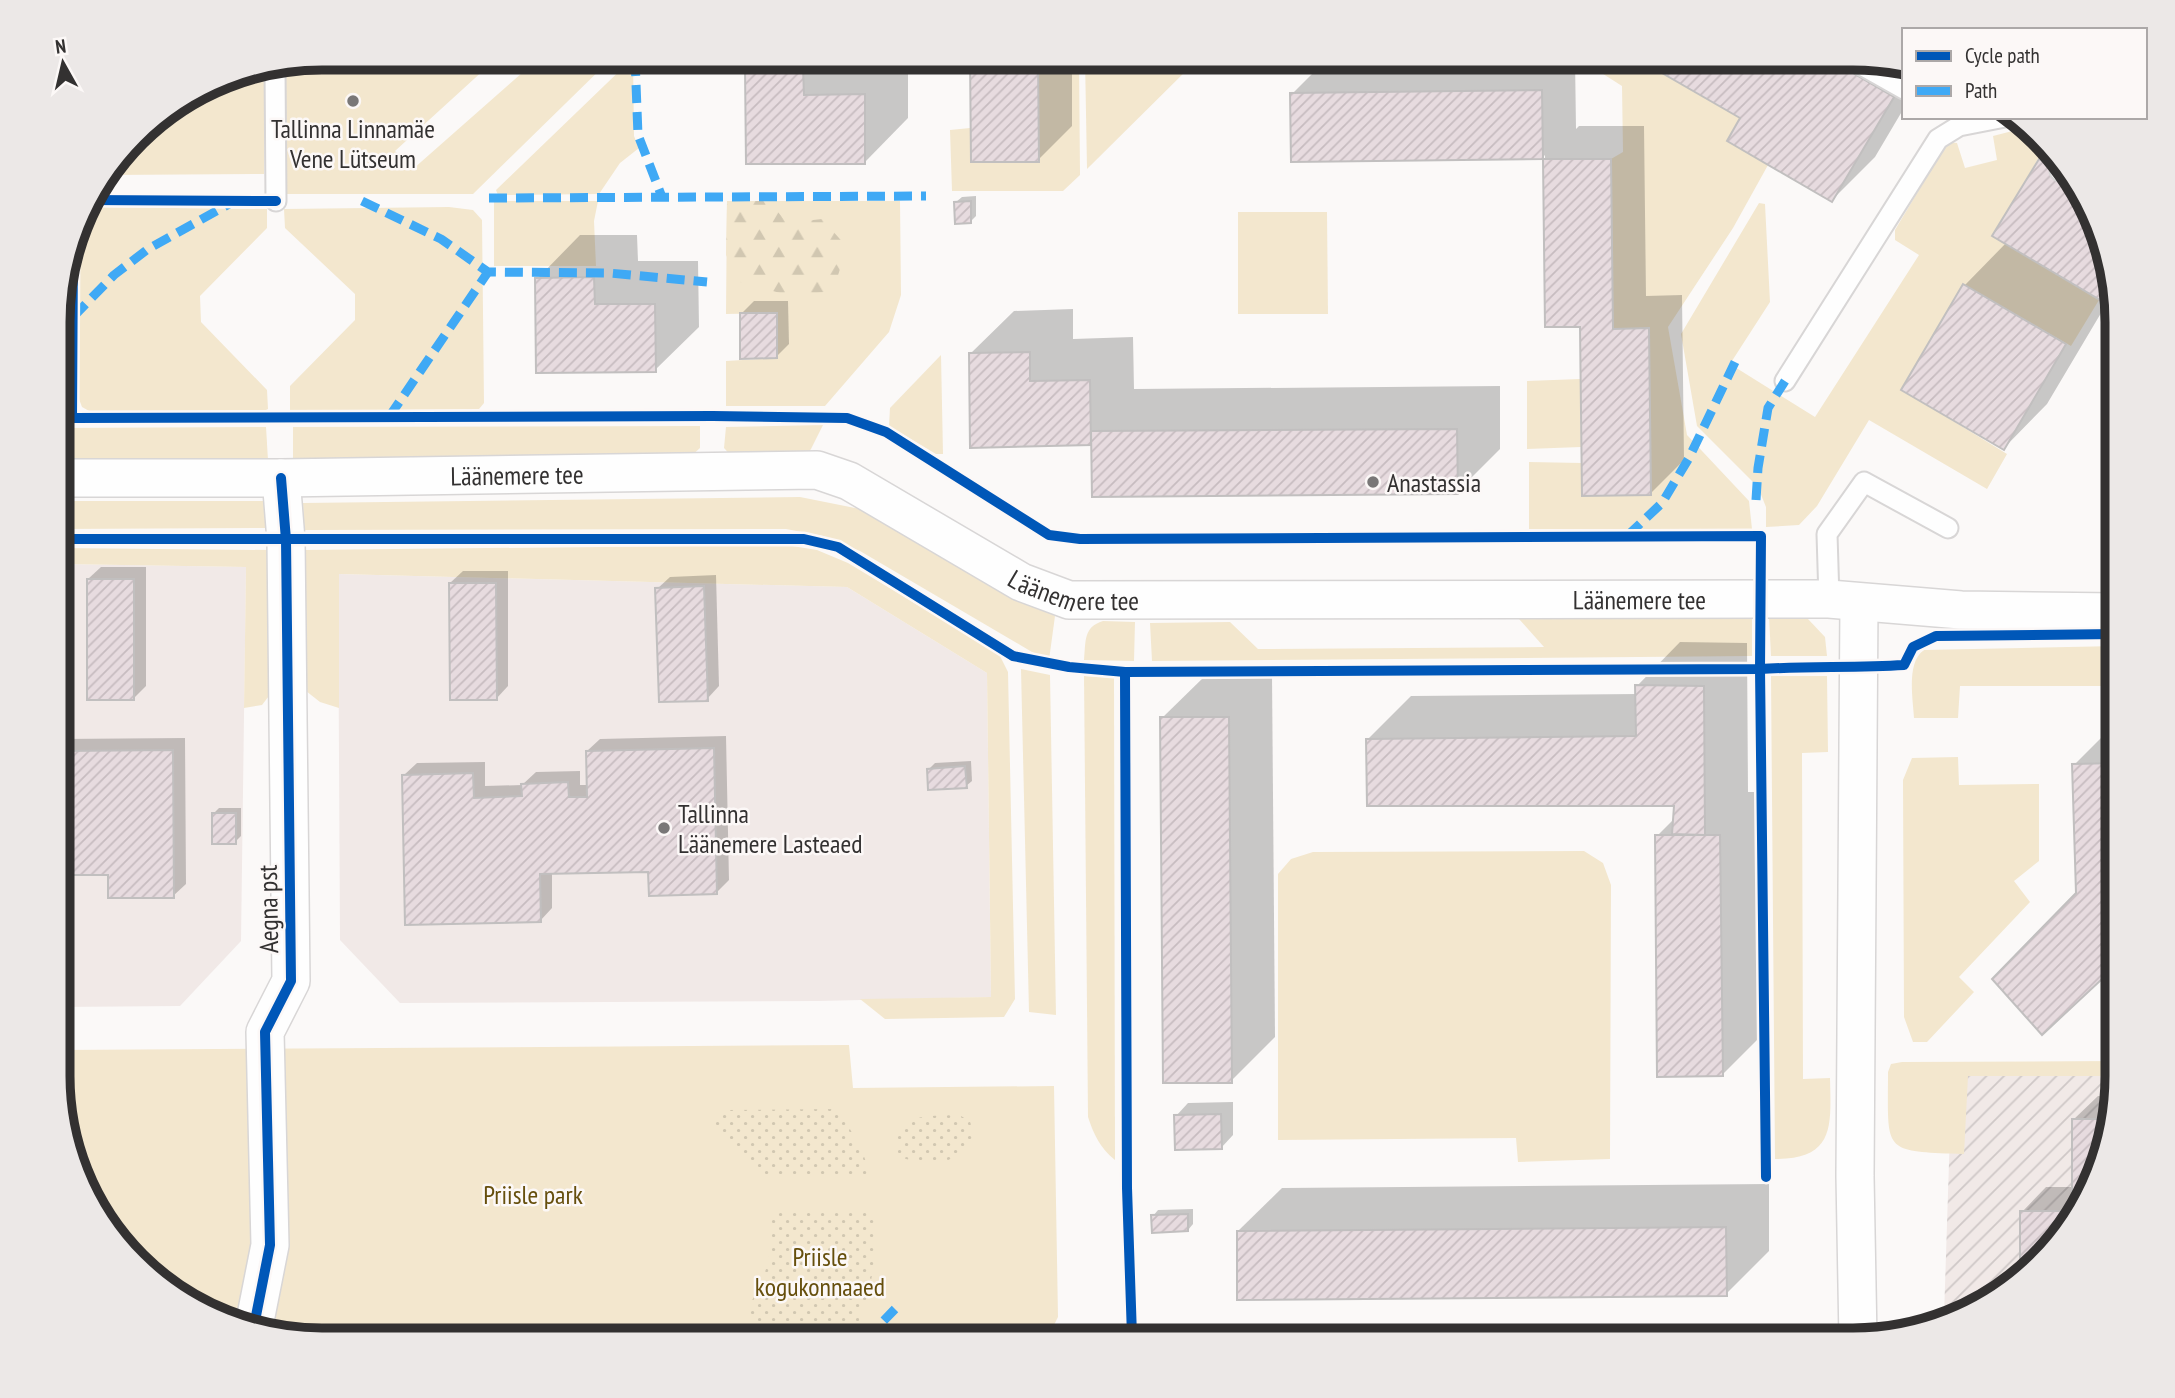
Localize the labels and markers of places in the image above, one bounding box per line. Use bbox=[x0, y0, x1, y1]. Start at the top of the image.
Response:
marker: Tallinna Linnamäe Vene Lütseum bbox=[345, 93, 361, 109]
place label: Tallinna Linnamäe Vene Lütseum bbox=[271, 112, 435, 175]
place label: Anastassia bbox=[1387, 466, 1481, 499]
marker: Anastassia bbox=[1365, 474, 1381, 490]
place label: Tallinna Läänemere Lasteaed bbox=[678, 797, 862, 860]
marker: Tallinna Läänemere Lasteaed bbox=[656, 820, 672, 836]

